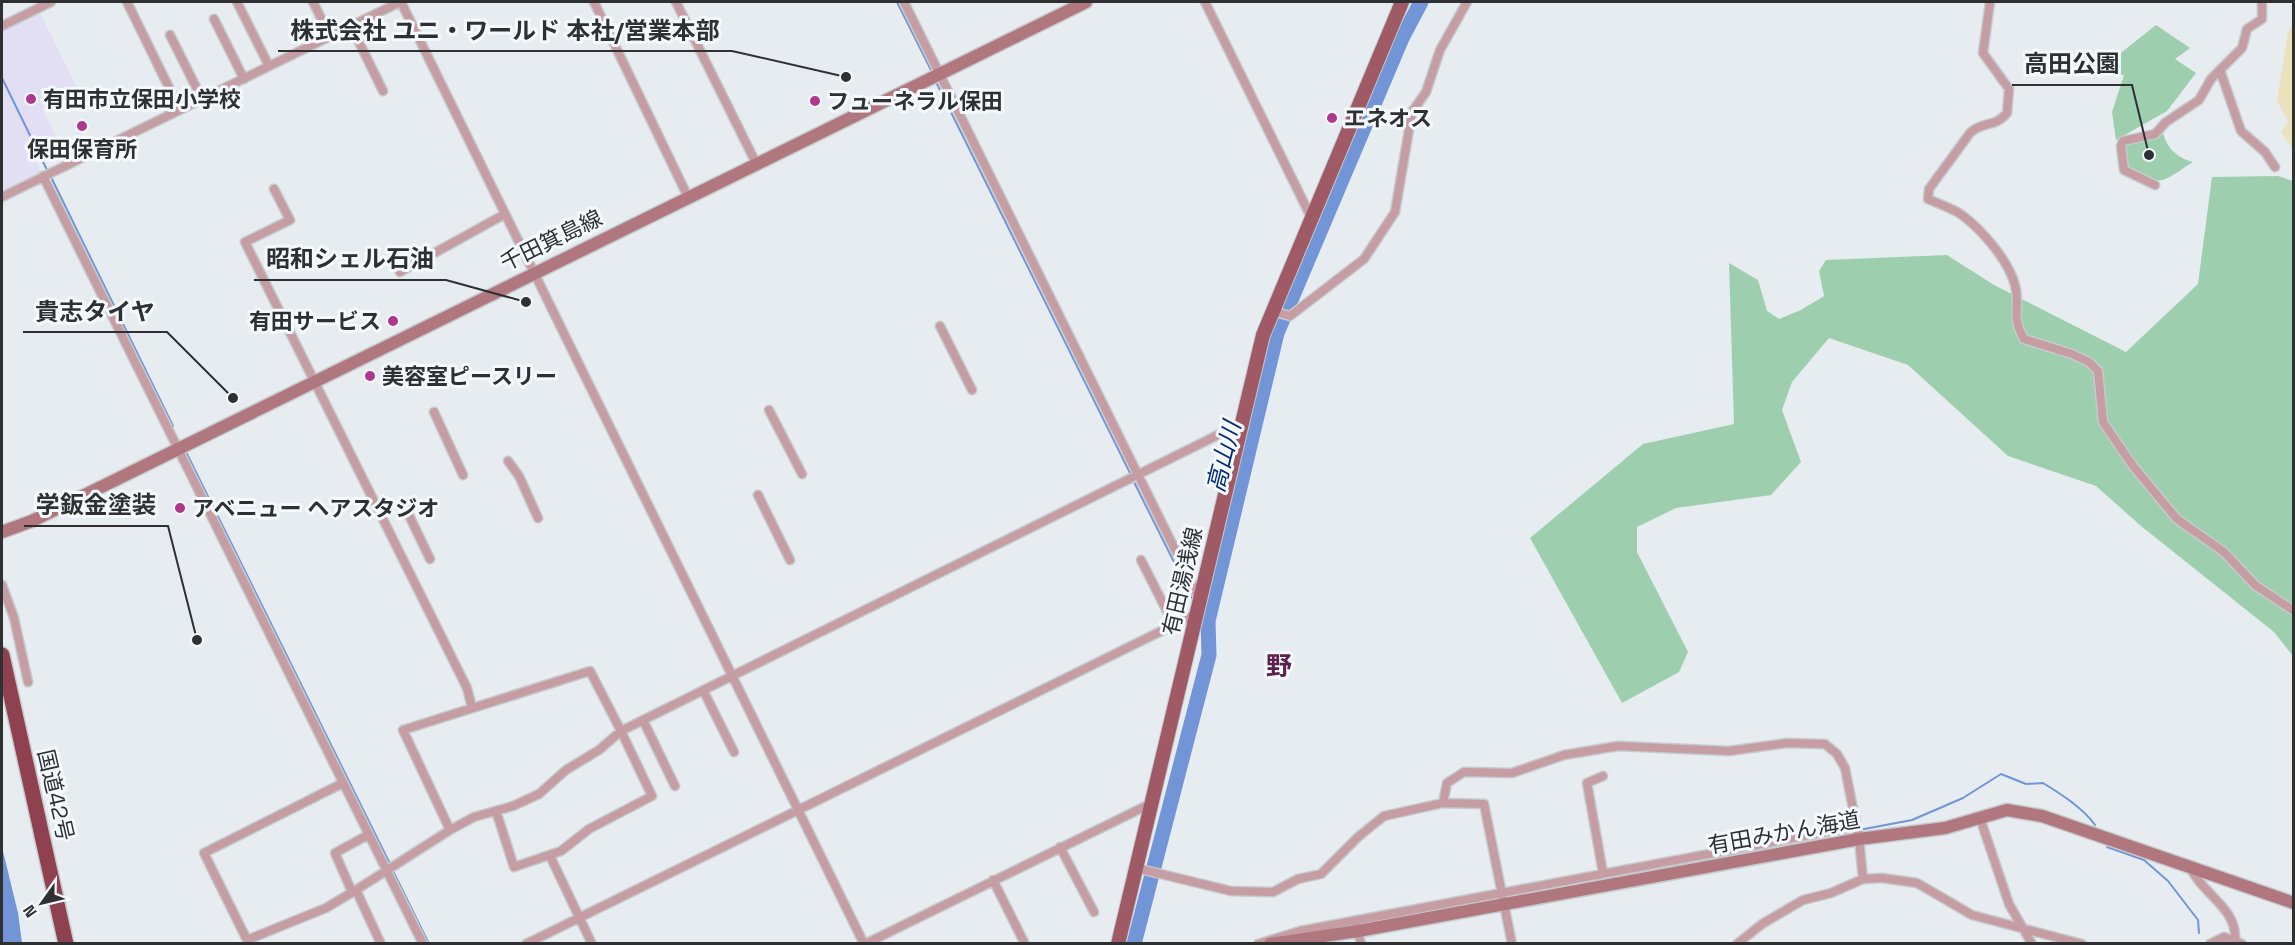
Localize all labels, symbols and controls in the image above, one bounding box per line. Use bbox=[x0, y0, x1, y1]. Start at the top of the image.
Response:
callout: 株式会社 ユニ・ワールド 本社/営業本部 bbox=[278, 9, 732, 51]
text: 株式会社 ユニ・ワールド 本社/営業本部 bbox=[290, 15, 720, 46]
callout: 高田公園 bbox=[2012, 43, 2132, 85]
text: 高田公園 bbox=[2024, 48, 2120, 79]
place label: 有田市立保田小学校 bbox=[43, 85, 241, 113]
place label: フューネラル保田 bbox=[827, 87, 1003, 115]
marker: 有田市立保田小学校 bbox=[24, 92, 38, 106]
marker: フューネラル保田 bbox=[808, 94, 822, 108]
place label: エネオス bbox=[1344, 104, 1432, 132]
marker: エネオス bbox=[1325, 111, 1339, 125]
marker: 保田保育所 bbox=[75, 119, 89, 133]
place label: 保田保育所 bbox=[27, 135, 137, 163]
street label: 千田箕島線 bbox=[495, 203, 607, 277]
callout: 昭和シェル石油 bbox=[254, 238, 446, 280]
text: 昭和シェル石油 bbox=[266, 243, 434, 274]
callout: 貴志タイヤ bbox=[23, 290, 167, 332]
text: 貴志タイヤ bbox=[35, 296, 155, 327]
place label: 有田サービス bbox=[249, 307, 381, 335]
marker: 有田サービス bbox=[386, 314, 400, 328]
place label: 美容室ピースリー bbox=[382, 362, 557, 390]
marker: 美容室ピースリー bbox=[363, 369, 377, 383]
water label: 高山川 bbox=[1200, 415, 1248, 496]
callout: 学鈑金塗装 bbox=[24, 484, 168, 526]
text: 学鈑金塗装 bbox=[36, 489, 156, 520]
place label: アベニュー ヘアスタジオ bbox=[192, 494, 439, 522]
marker: アベニュー ヘアスタジオ bbox=[173, 501, 187, 515]
street label: 有田湯浅線 bbox=[1156, 524, 1208, 638]
district label: 野 bbox=[1266, 649, 1292, 683]
street label: 国道42号 bbox=[32, 747, 80, 843]
street label: 有田みかん海道 bbox=[1706, 805, 1862, 859]
north arrow bbox=[12, 873, 72, 933]
text: N bbox=[18, 901, 42, 921]

